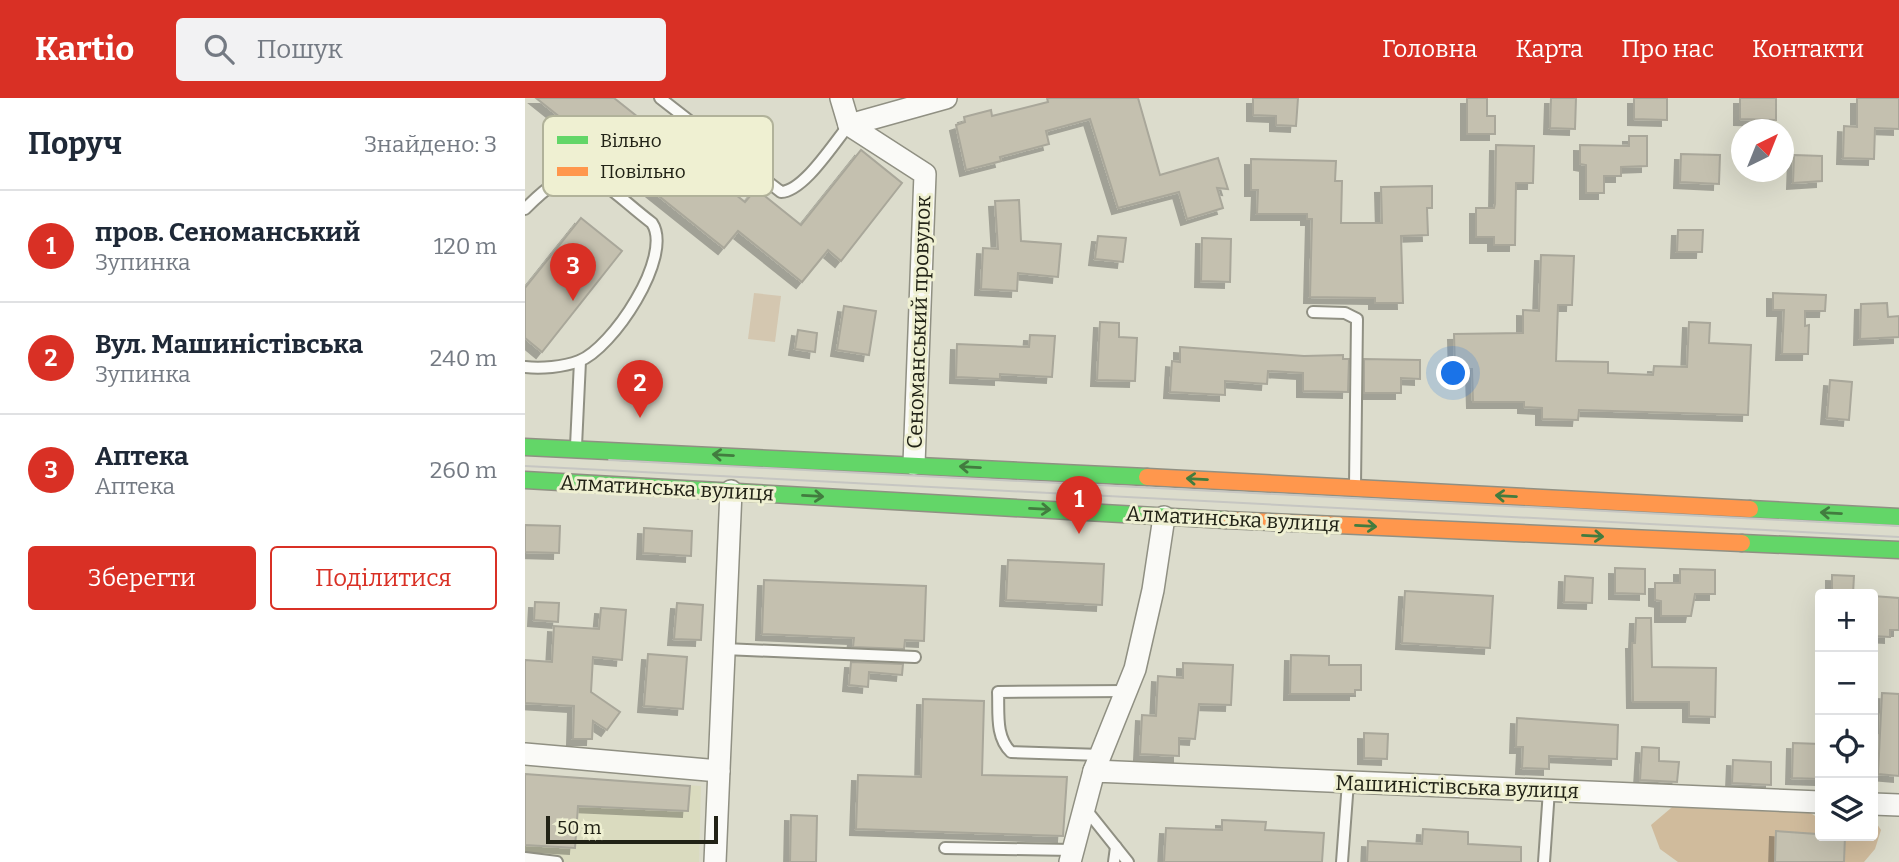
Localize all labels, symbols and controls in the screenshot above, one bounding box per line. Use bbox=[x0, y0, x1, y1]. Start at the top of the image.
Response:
search box bbox=[176, 18, 666, 81]
text: Kartio bbox=[35, 29, 134, 69]
icon: search bbox=[200, 30, 238, 68]
text: Пошук bbox=[256, 34, 343, 65]
text: Головна bbox=[1382, 35, 1477, 63]
text: Карта bbox=[1515, 35, 1583, 63]
text: Про нас bbox=[1621, 35, 1714, 63]
text: Контакти bbox=[1752, 35, 1864, 63]
legend bbox=[543, 116, 773, 196]
north arrow bbox=[1731, 119, 1794, 182]
text: Поруч bbox=[28, 126, 122, 162]
text: Вільно bbox=[600, 129, 662, 152]
text: Знайдено: 3 bbox=[364, 130, 497, 158]
text: Повільно bbox=[600, 160, 686, 183]
street label: Сеноманський провулок bbox=[902, 194, 936, 449]
text: пров. Сеноманський bbox=[95, 217, 360, 248]
text: 1 bbox=[46, 232, 56, 260]
text: 120 m bbox=[434, 232, 497, 260]
pin: 3 bbox=[550, 243, 596, 301]
text: Зупинка bbox=[95, 248, 191, 276]
text: Вул. Машиністівська bbox=[95, 329, 363, 360]
text: 2 bbox=[45, 344, 57, 372]
text: 240 m bbox=[430, 344, 497, 372]
your location bbox=[1436, 356, 1470, 390]
text: Зупинка bbox=[95, 360, 191, 388]
pin: 2 bbox=[617, 360, 663, 418]
text: Аптека bbox=[95, 441, 189, 472]
one-way arrow bbox=[712, 449, 735, 462]
text: 3 bbox=[44, 456, 58, 484]
text: 260 m bbox=[430, 456, 497, 484]
one-way arrow bbox=[959, 460, 982, 473]
street label: Алматинська вулиця bbox=[559, 469, 775, 507]
text: Аптека bbox=[95, 472, 175, 500]
one-way arrow bbox=[1186, 473, 1209, 486]
pin: 1 bbox=[1056, 476, 1102, 534]
one-way arrow bbox=[1495, 489, 1518, 502]
one-way arrow bbox=[802, 490, 824, 503]
street label: Алматинська вулиця bbox=[1125, 500, 1341, 538]
one-way arrow bbox=[1029, 503, 1052, 516]
one-way arrow bbox=[1820, 506, 1843, 519]
one-way arrow bbox=[1354, 519, 1377, 532]
one-way arrow bbox=[1581, 530, 1604, 543]
button: Зберегти bbox=[28, 546, 256, 610]
button: Поділитися bbox=[270, 546, 497, 610]
map controls bbox=[1815, 589, 1878, 841]
button: + bbox=[1815, 589, 1878, 652]
button: − bbox=[1815, 652, 1878, 715]
button: locate bbox=[1815, 715, 1878, 778]
street label: Машиністівська вулиця bbox=[1335, 770, 1579, 804]
button: layers bbox=[1815, 778, 1878, 841]
scale bar bbox=[546, 813, 717, 845]
text: 50 m bbox=[557, 816, 601, 839]

